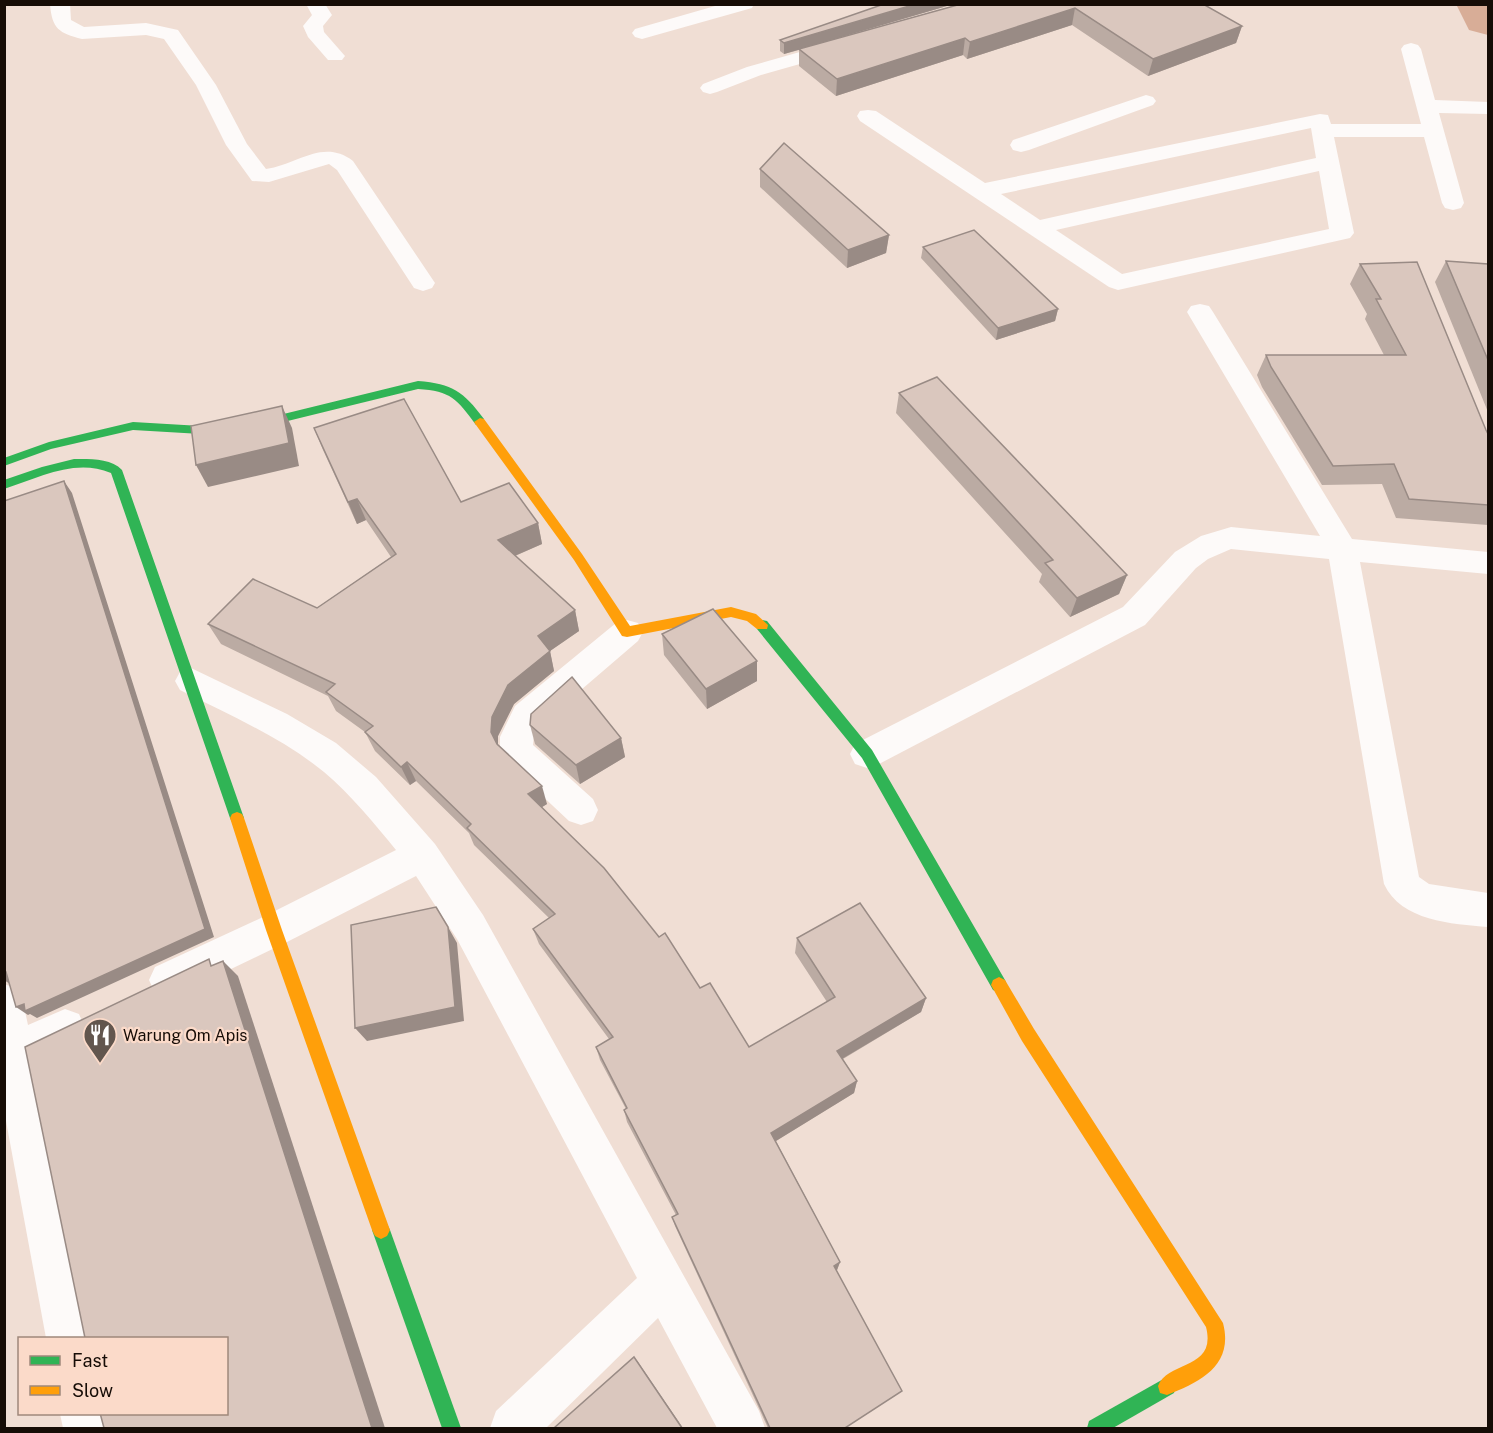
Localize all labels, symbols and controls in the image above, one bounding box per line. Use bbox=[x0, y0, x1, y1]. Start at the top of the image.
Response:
restaurant icon: Warung Om Apis bbox=[82, 1017, 118, 1064]
place label: Warung Om Apis bbox=[123, 1026, 247, 1045]
legend bbox=[18, 1337, 228, 1415]
text: Fast bbox=[72, 1350, 108, 1371]
text: Slow bbox=[72, 1380, 113, 1401]

